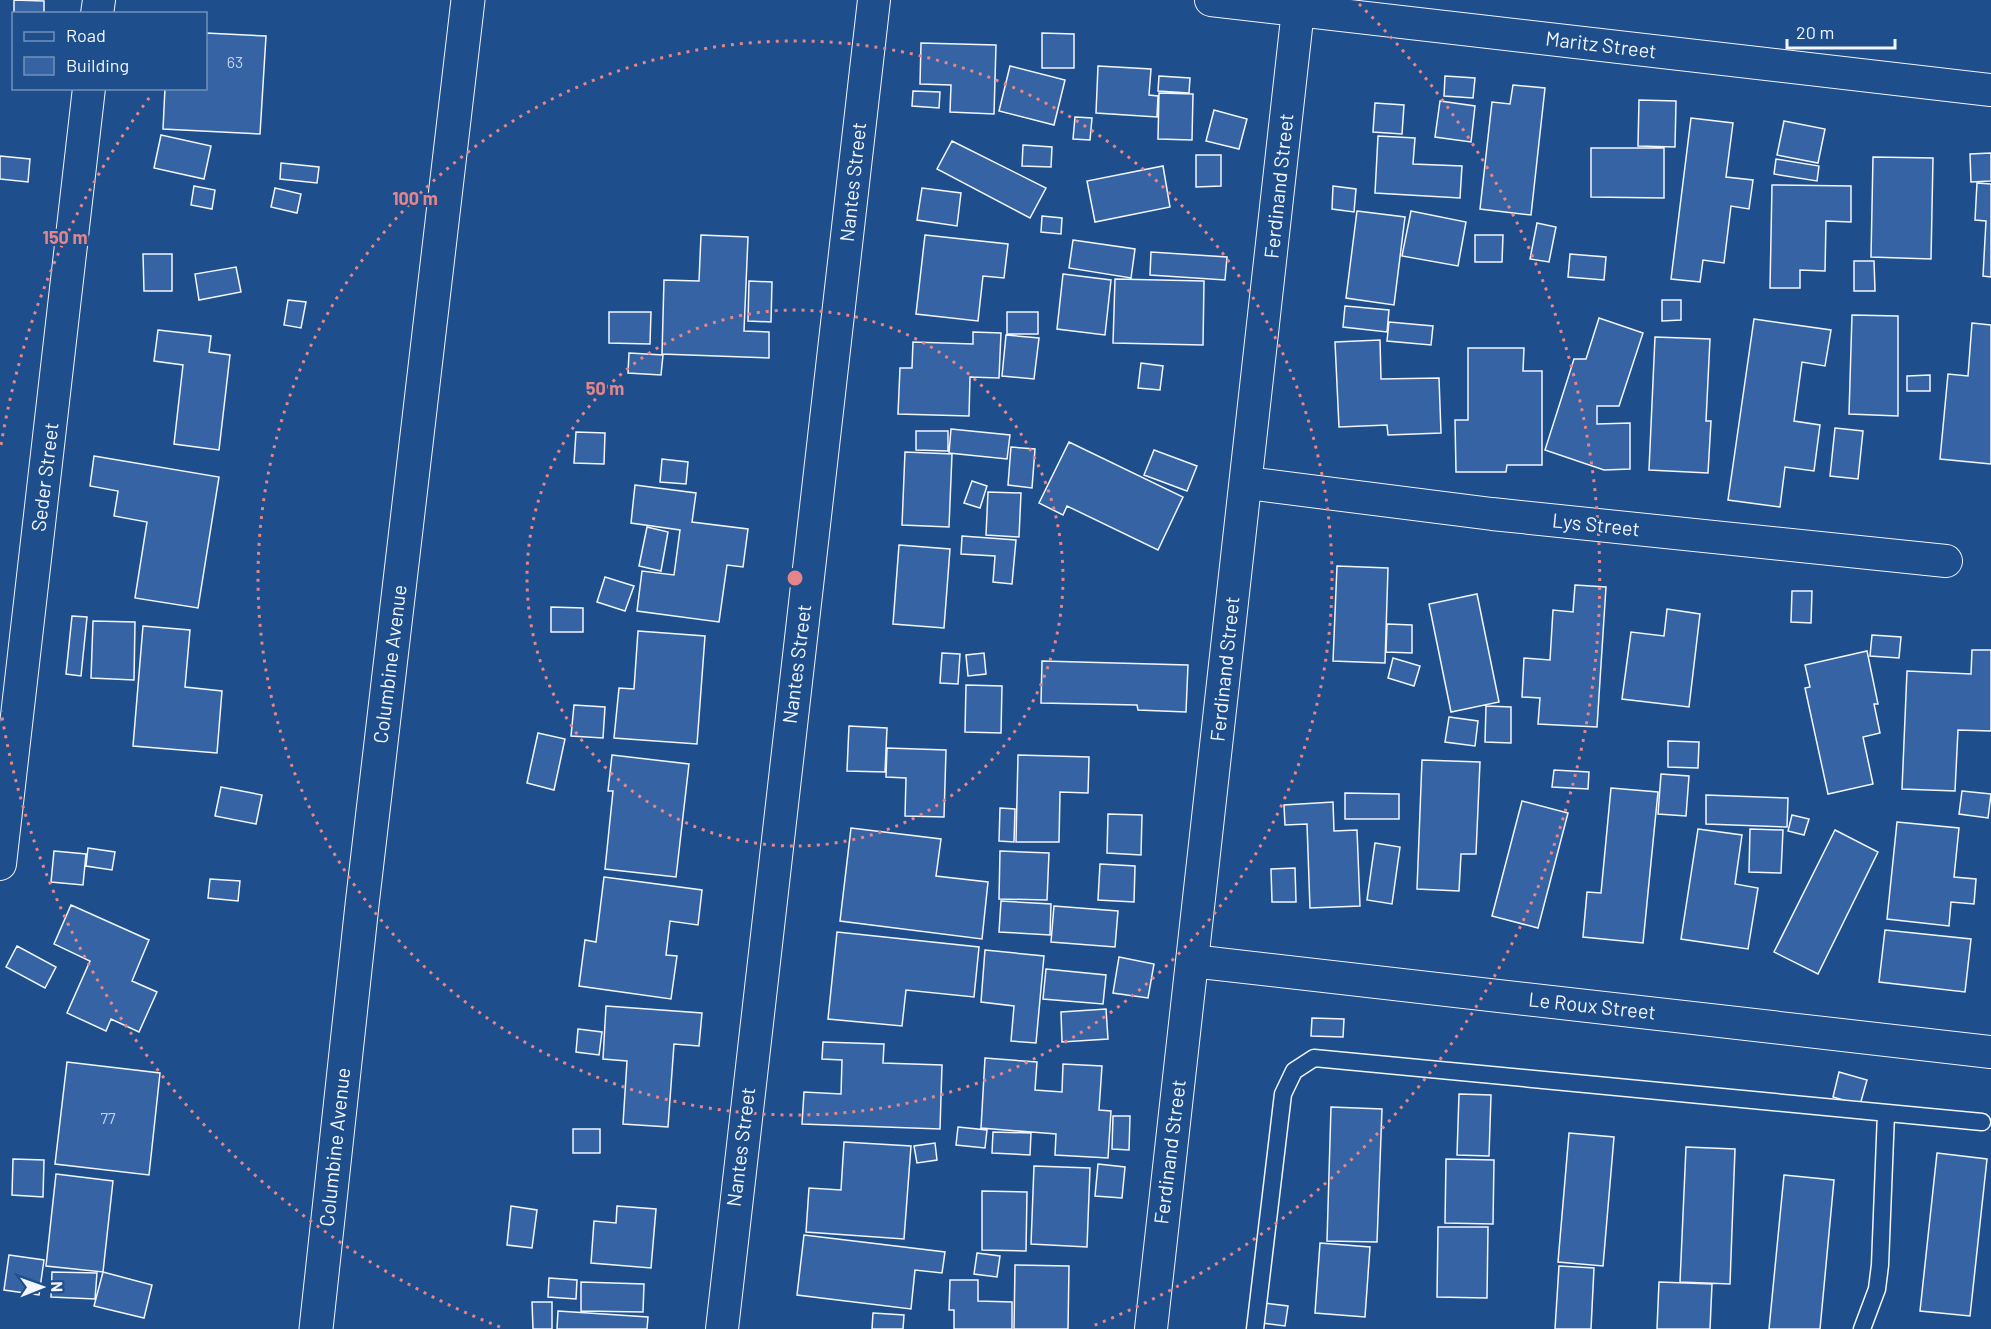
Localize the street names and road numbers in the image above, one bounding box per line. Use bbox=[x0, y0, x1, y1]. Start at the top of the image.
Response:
street label: Maritz Street bbox=[1544, 25, 1658, 63]
street label: Ferdinand Street bbox=[1258, 112, 1298, 260]
street label: Nantes Street bbox=[834, 121, 870, 243]
street label: Seder Street bbox=[25, 421, 63, 533]
street label: Lys Street bbox=[1551, 507, 1641, 541]
street label: Columbine Avenue bbox=[367, 583, 411, 745]
street label: Ferdinand Street bbox=[1204, 595, 1244, 743]
street label: Nantes Street bbox=[777, 603, 815, 725]
street label: Le Roux Street bbox=[1527, 986, 1657, 1024]
street label: Columbine Avenue bbox=[314, 1066, 354, 1228]
street label: Ferdinand Street bbox=[1148, 1078, 1190, 1226]
street label: Nantes Street bbox=[721, 1086, 759, 1208]

